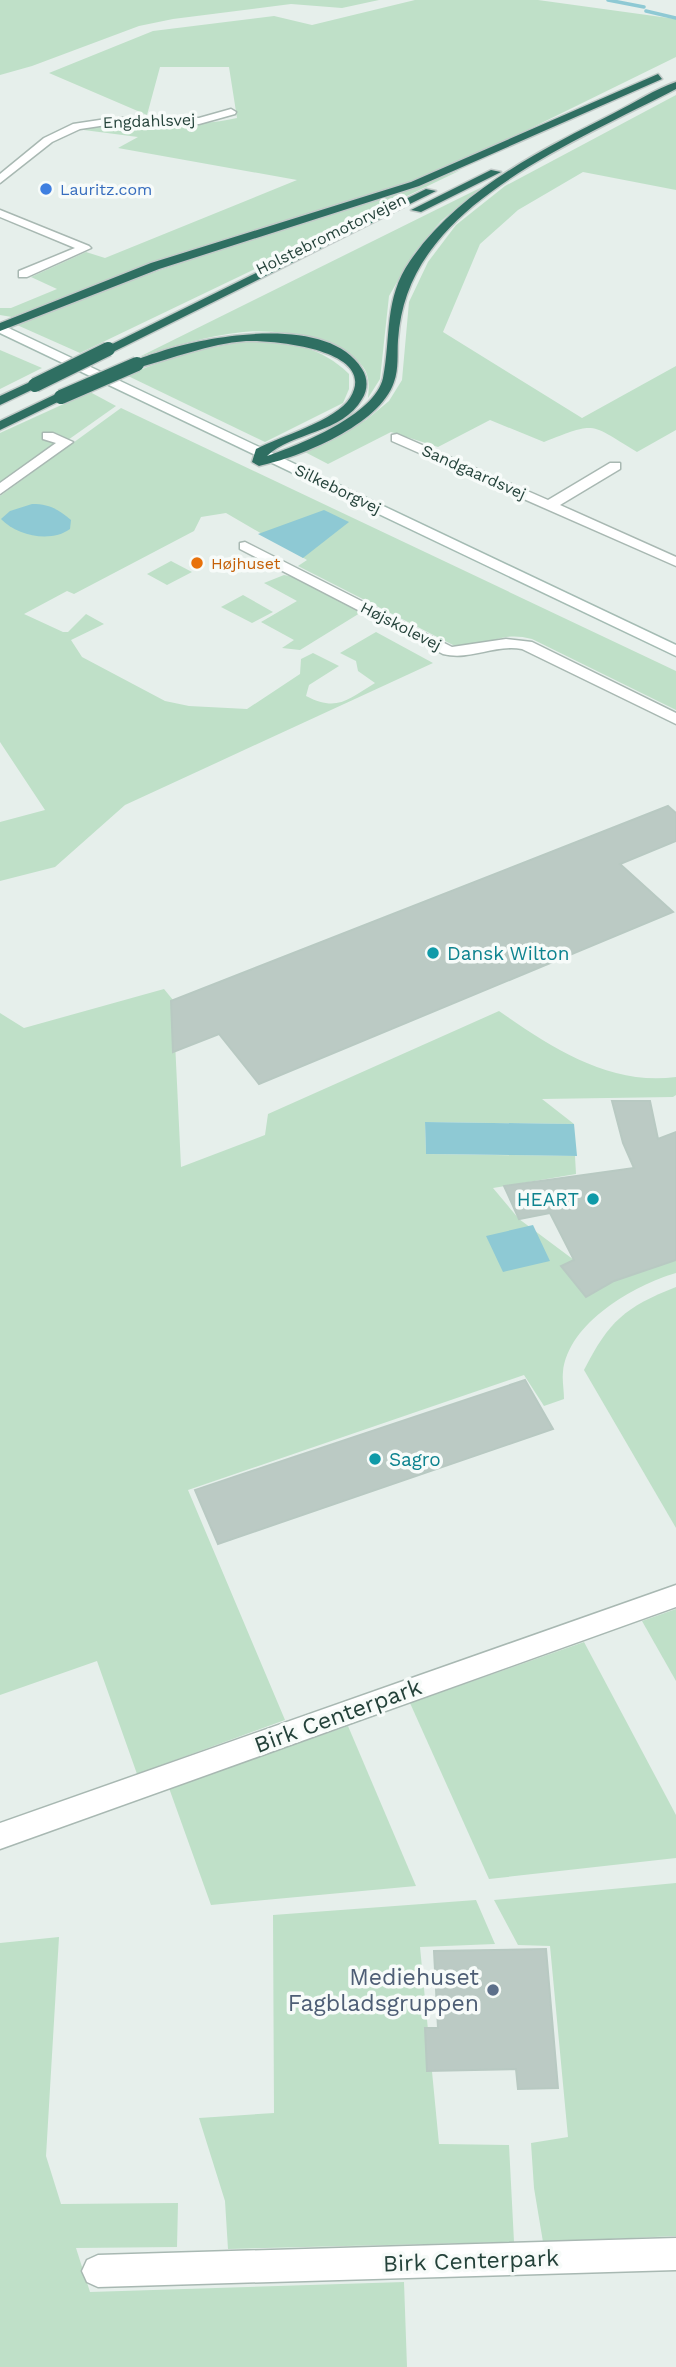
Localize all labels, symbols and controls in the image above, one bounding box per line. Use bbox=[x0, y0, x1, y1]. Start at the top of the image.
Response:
street label: Engdahlsvej bbox=[102, 110, 196, 132]
place label: Lauritz.com bbox=[60, 180, 152, 199]
marker: Lauritz.com bbox=[38, 181, 54, 197]
street label: Holstebromotorvejen bbox=[253, 189, 409, 279]
street label: Sandgaardsvej bbox=[419, 441, 529, 503]
street label: Silkeborgvej bbox=[292, 460, 384, 518]
place label: Højhuset bbox=[211, 554, 281, 573]
marker: Højhuset bbox=[189, 555, 205, 571]
street label: Højskolevej bbox=[357, 598, 445, 654]
place label: Dansk Wilton bbox=[447, 942, 569, 965]
marker: Dansk Wilton bbox=[425, 945, 441, 961]
place label: HEART bbox=[517, 1188, 579, 1211]
marker: HEART bbox=[585, 1191, 601, 1207]
place label: Sagro bbox=[389, 1448, 441, 1471]
marker: Sagro bbox=[367, 1451, 383, 1467]
street label: Birk Centerpark bbox=[251, 1673, 425, 1759]
place label: Mediehuset Fagbladsgruppen bbox=[288, 1964, 479, 2017]
marker: Mediehuset Fagbladsgruppen bbox=[485, 1982, 501, 1998]
street label: Birk Centerpark bbox=[382, 2244, 560, 2278]

